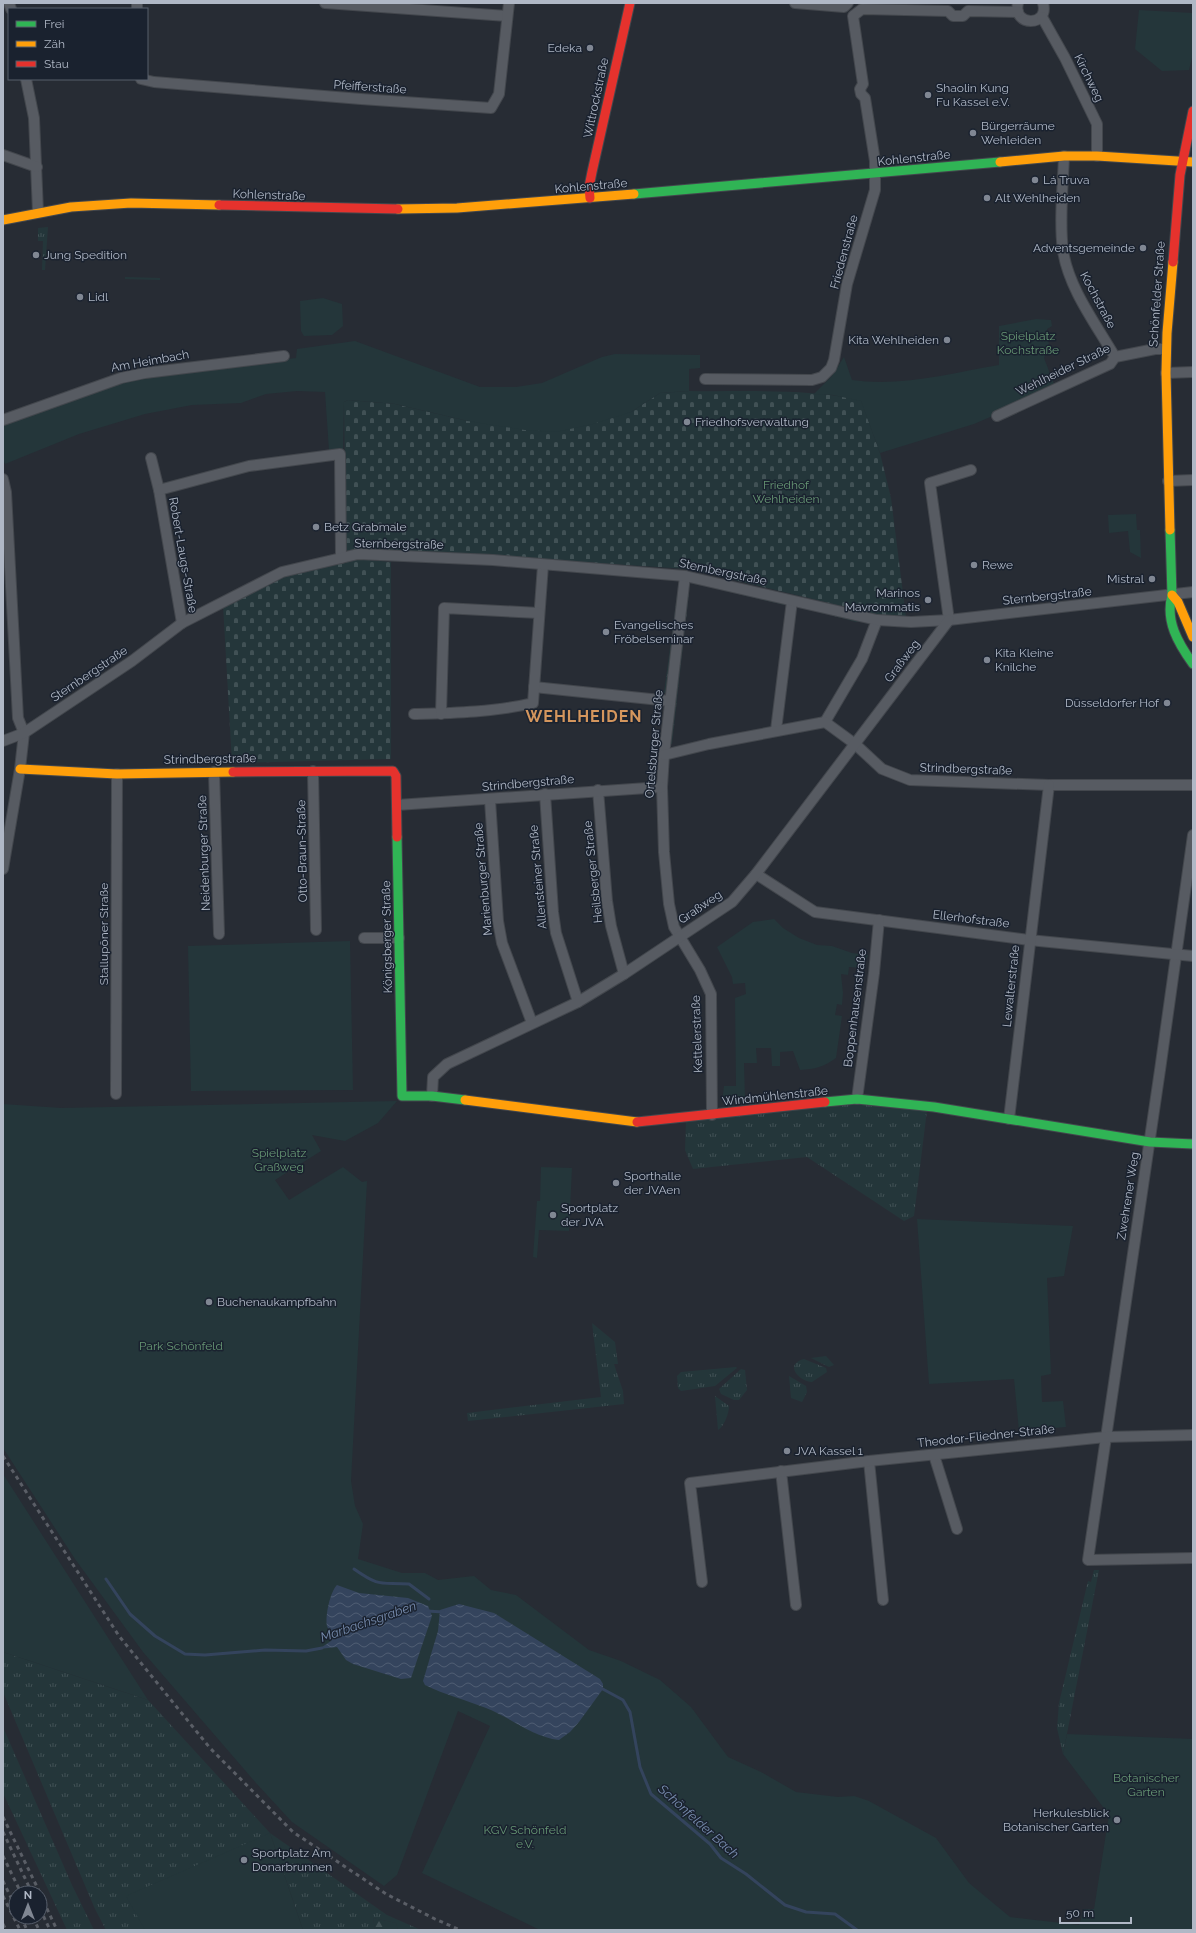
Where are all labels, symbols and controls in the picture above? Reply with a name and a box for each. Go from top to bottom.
legend [8,8,148,80]
text: Frei [44,17,64,31]
text: Zäh [44,37,65,51]
place label: Edeka [547,41,582,55]
marker: Edeka [585,43,595,53]
street label: Kirchweg [1071,52,1107,104]
text: Stau [44,57,69,71]
street label: Wittrockstraße [581,57,611,139]
street label: Pfeifferstraße [333,77,407,97]
place label: Shaolin Kung Fu Kassel e.V. [936,81,1010,109]
marker: Shaolin Kung Fu Kassel e.V. [923,90,933,100]
place label: Bürgerräume Wehleiden [981,119,1055,147]
marker: Bürgerräume Wehleiden [968,128,978,138]
street label: Kohlenstraße [877,147,951,169]
place label: Lá Truva [1043,173,1090,187]
marker: Lá Truva [1030,175,1040,185]
street label: Kohlenstraße [554,176,628,196]
street label: Kohlenstraße [232,187,306,203]
place label: Alt Wehlheiden [995,191,1080,205]
marker: Alt Wehlheiden [982,193,992,203]
street label: Friedenstraße [827,213,861,291]
place label: Adventsgemeinde [1033,241,1135,255]
street label: Schönfelder Straße [1146,241,1168,347]
marker: Adventsgemeinde [1138,243,1148,253]
place label: Jung Spedition [44,248,127,262]
marker: Jung Spedition [31,250,41,260]
street label: Kochstraße [1077,269,1119,331]
place label: Lidl [88,290,109,304]
marker: Lidl [75,292,85,302]
park label: Spielplatz Kochstraße [997,329,1059,357]
place label: Kita Wehlheiden [848,333,939,347]
marker: Kita Wehlheiden [942,335,952,345]
street label: Wehlheider Straße [1014,341,1112,399]
street label: Am Heimbach [110,347,190,375]
place label: Friedhofsverwaltung [695,415,809,429]
marker: Friedhofsverwaltung [682,417,692,427]
park label: Friedhof Wehlheiden [752,478,820,506]
street label: Robert-Laugs-Straße [166,496,200,614]
place label: Betz Grabmale [324,520,407,534]
marker: Betz Grabmale [311,522,321,532]
street label: Sternbergstraße [354,536,444,552]
street label: Sternbergstraße [678,556,768,588]
place label: Rewe [982,558,1013,572]
marker: Rewe [969,560,979,570]
place label: Mistral [1107,572,1145,586]
marker: Mistral [1147,574,1157,584]
street label: Sternbergstraße [1002,584,1092,608]
place label: Marinos Mavrommatis [845,586,920,614]
marker: Marinos Mavrommatis [923,595,933,605]
place label: Evangelisches Fröbelseminar [614,618,694,646]
marker: Evangelisches Fröbelseminar [601,627,611,637]
street label: Graßweg [881,637,923,685]
street label: Sternbergstraße [48,643,130,705]
place label: Kita Kleine Knilche [995,646,1054,674]
marker: Kita Kleine Knilche [982,655,992,665]
street label: Ortelsburger Straße [642,689,666,799]
place label: Düsseldorfer Hof [1065,696,1160,710]
marker: Düsseldorfer Hof [1162,698,1172,708]
district label: WEHLHEIDEN [525,707,643,726]
street label: Strindbergstraße [164,751,256,767]
street label: Strindbergstraße [919,760,1013,778]
street label: Strindbergstraße [481,772,575,794]
street label: Neidenburger Straße [195,795,213,911]
street label: Otto-Braun-Straße [294,800,310,902]
street label: Heilsberger Straße [581,820,605,924]
street label: Marienburger Straße [471,822,495,936]
street label: Allensteiner Straße [526,824,550,930]
street label: Königsberger Straße [379,880,395,994]
street label: Stallupöner Straße [97,883,111,985]
street label: Graßweg [675,887,725,927]
street label: Ellerhofstraße [932,907,1010,931]
street label: Lewalterstraße [1000,944,1022,1028]
street label: Boppenhausenstraße [841,948,869,1068]
street label: Kettelerstraße [689,995,705,1073]
street label: Windmühlenstraße [721,1083,829,1109]
park label: Spielplatz Graßweg [252,1146,306,1174]
street label: Zwehrener Weg [1114,1151,1142,1241]
place label: Sporthalle der JVAen [624,1169,681,1197]
marker: Sporthalle der JVAen [611,1178,621,1188]
place label: Sportplatz der JVA [561,1201,618,1229]
marker: Sportplatz der JVA [548,1210,558,1220]
place label: Buchenaukampfbahn [217,1295,337,1309]
marker: Buchenaukampfbahn [204,1297,214,1307]
park label: Park Schönfeld [139,1339,223,1353]
street label: Theodor-Fliedner-Straße [917,1422,1055,1450]
place label: JVA Kassel 1 [795,1444,863,1458]
marker: JVA Kassel 1 [782,1446,792,1456]
water label: Marbachsgraben [318,1598,418,1645]
park label: Botanischer Garten [1113,1771,1180,1799]
water label: Schönfelder Bach [655,1781,742,1861]
place label: Herkulesblick Botanischer Garten [1003,1806,1110,1834]
marker: Herkulesblick Botanischer Garten [1112,1815,1122,1825]
park label: KGV Schönfeld e.V. [484,1823,566,1851]
place label: Sportplatz Am Donarbrunnen [252,1846,332,1874]
marker: Sportplatz Am Donarbrunnen [239,1855,249,1865]
north arrow [8,1885,48,1925]
text: N [24,1889,32,1902]
scale bar [1060,1899,1131,1925]
text: 50 m [1066,1906,1094,1920]

